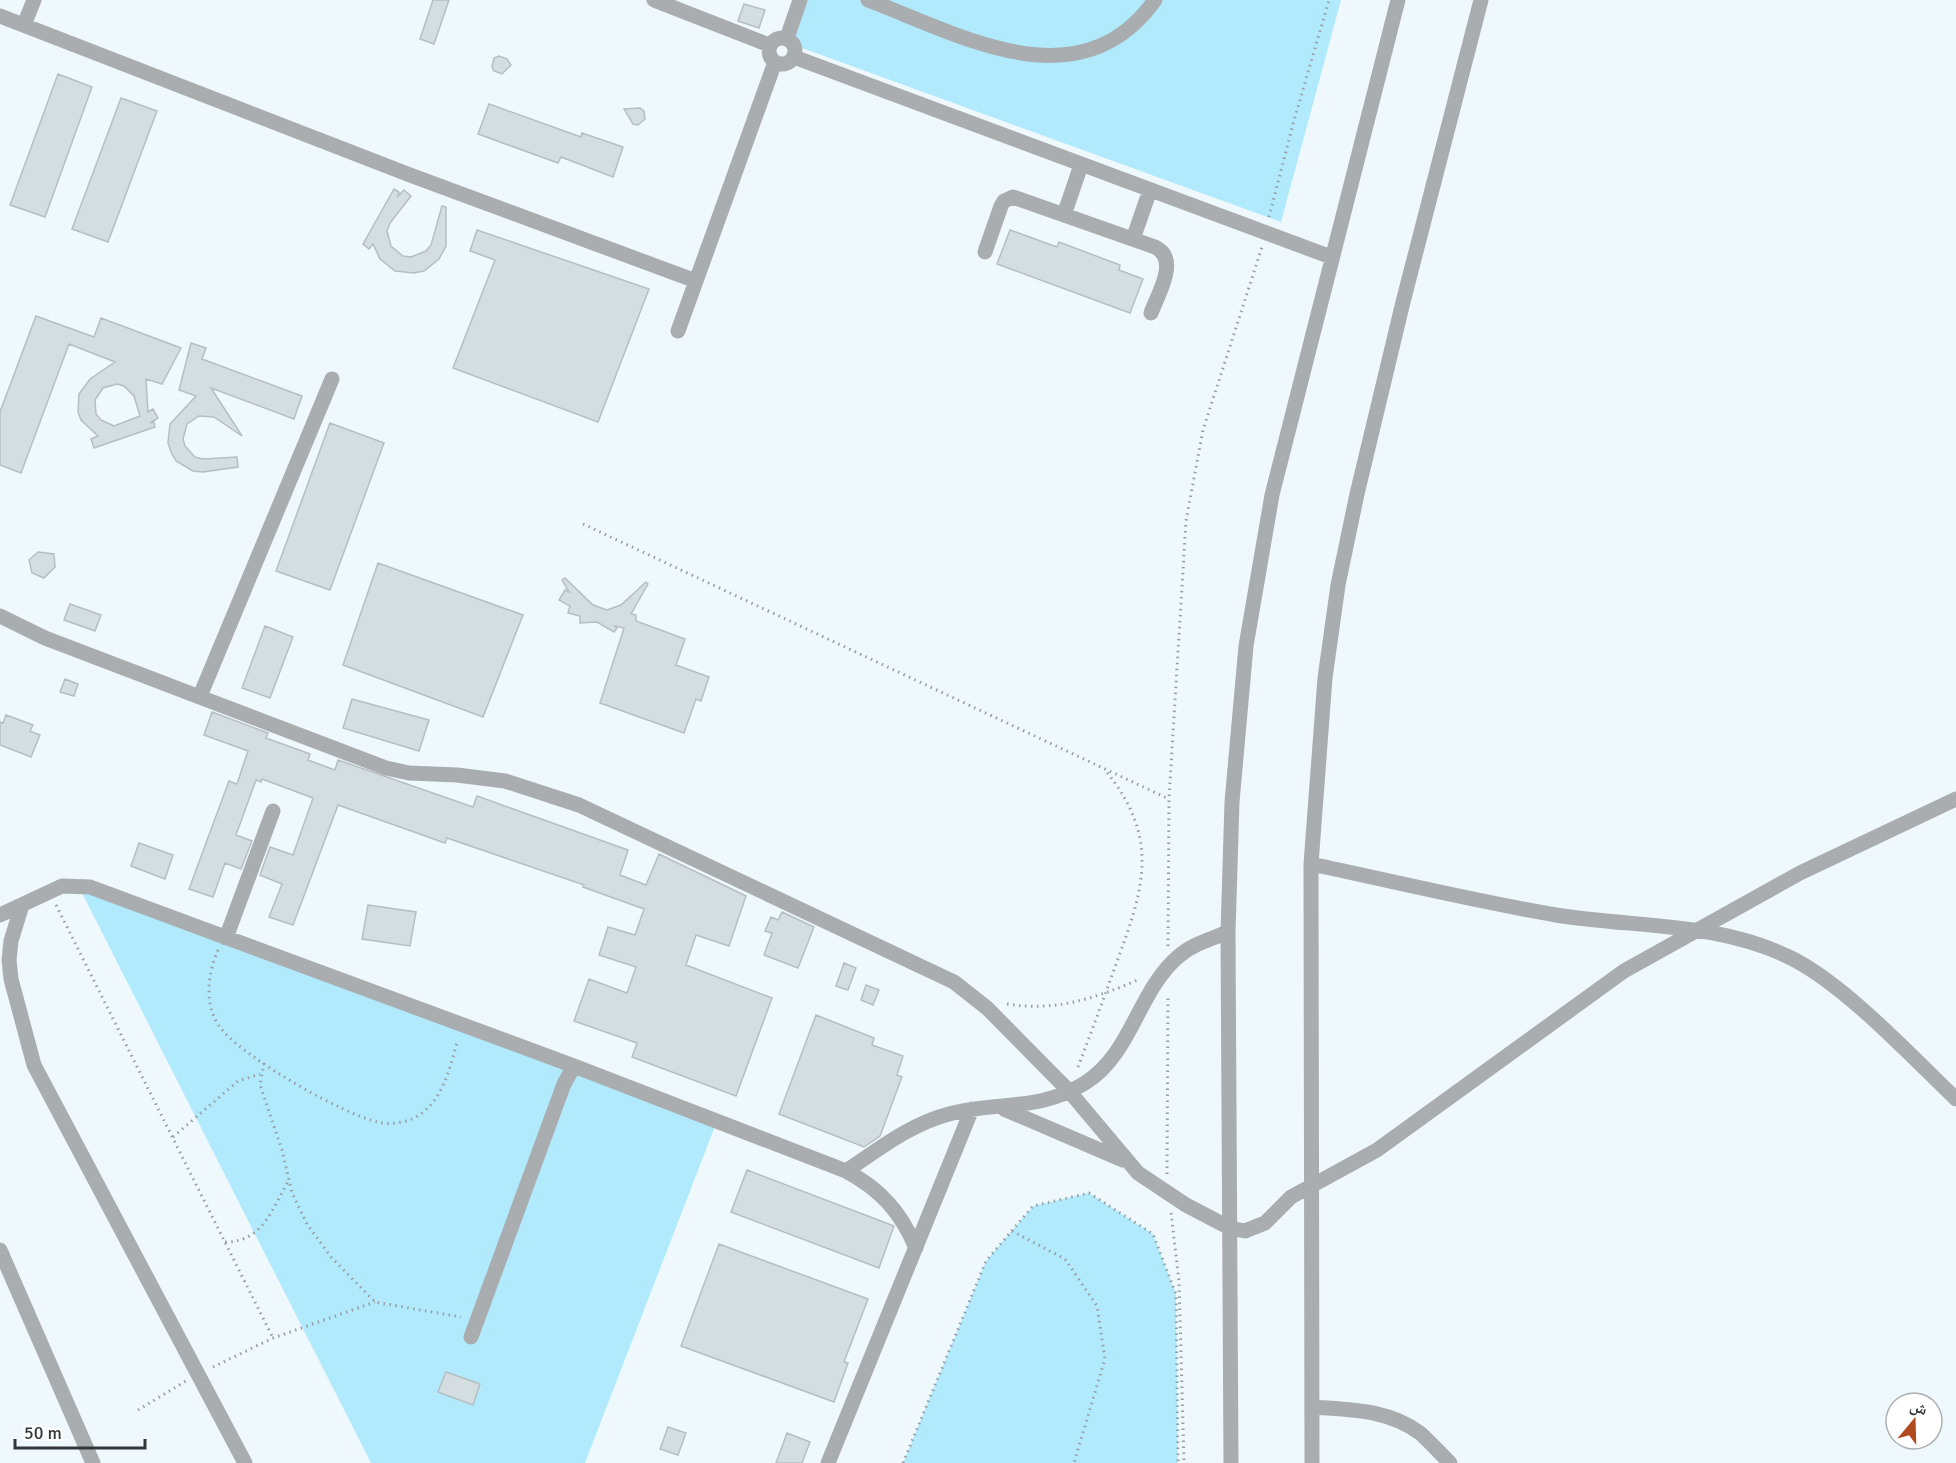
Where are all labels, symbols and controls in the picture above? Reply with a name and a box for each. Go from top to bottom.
north arrow [1884,1391,1944,1451]
text: ش [1907,1396,1930,1420]
scale bar [15,1412,146,1450]
text: 50 m [24,1422,62,1444]

